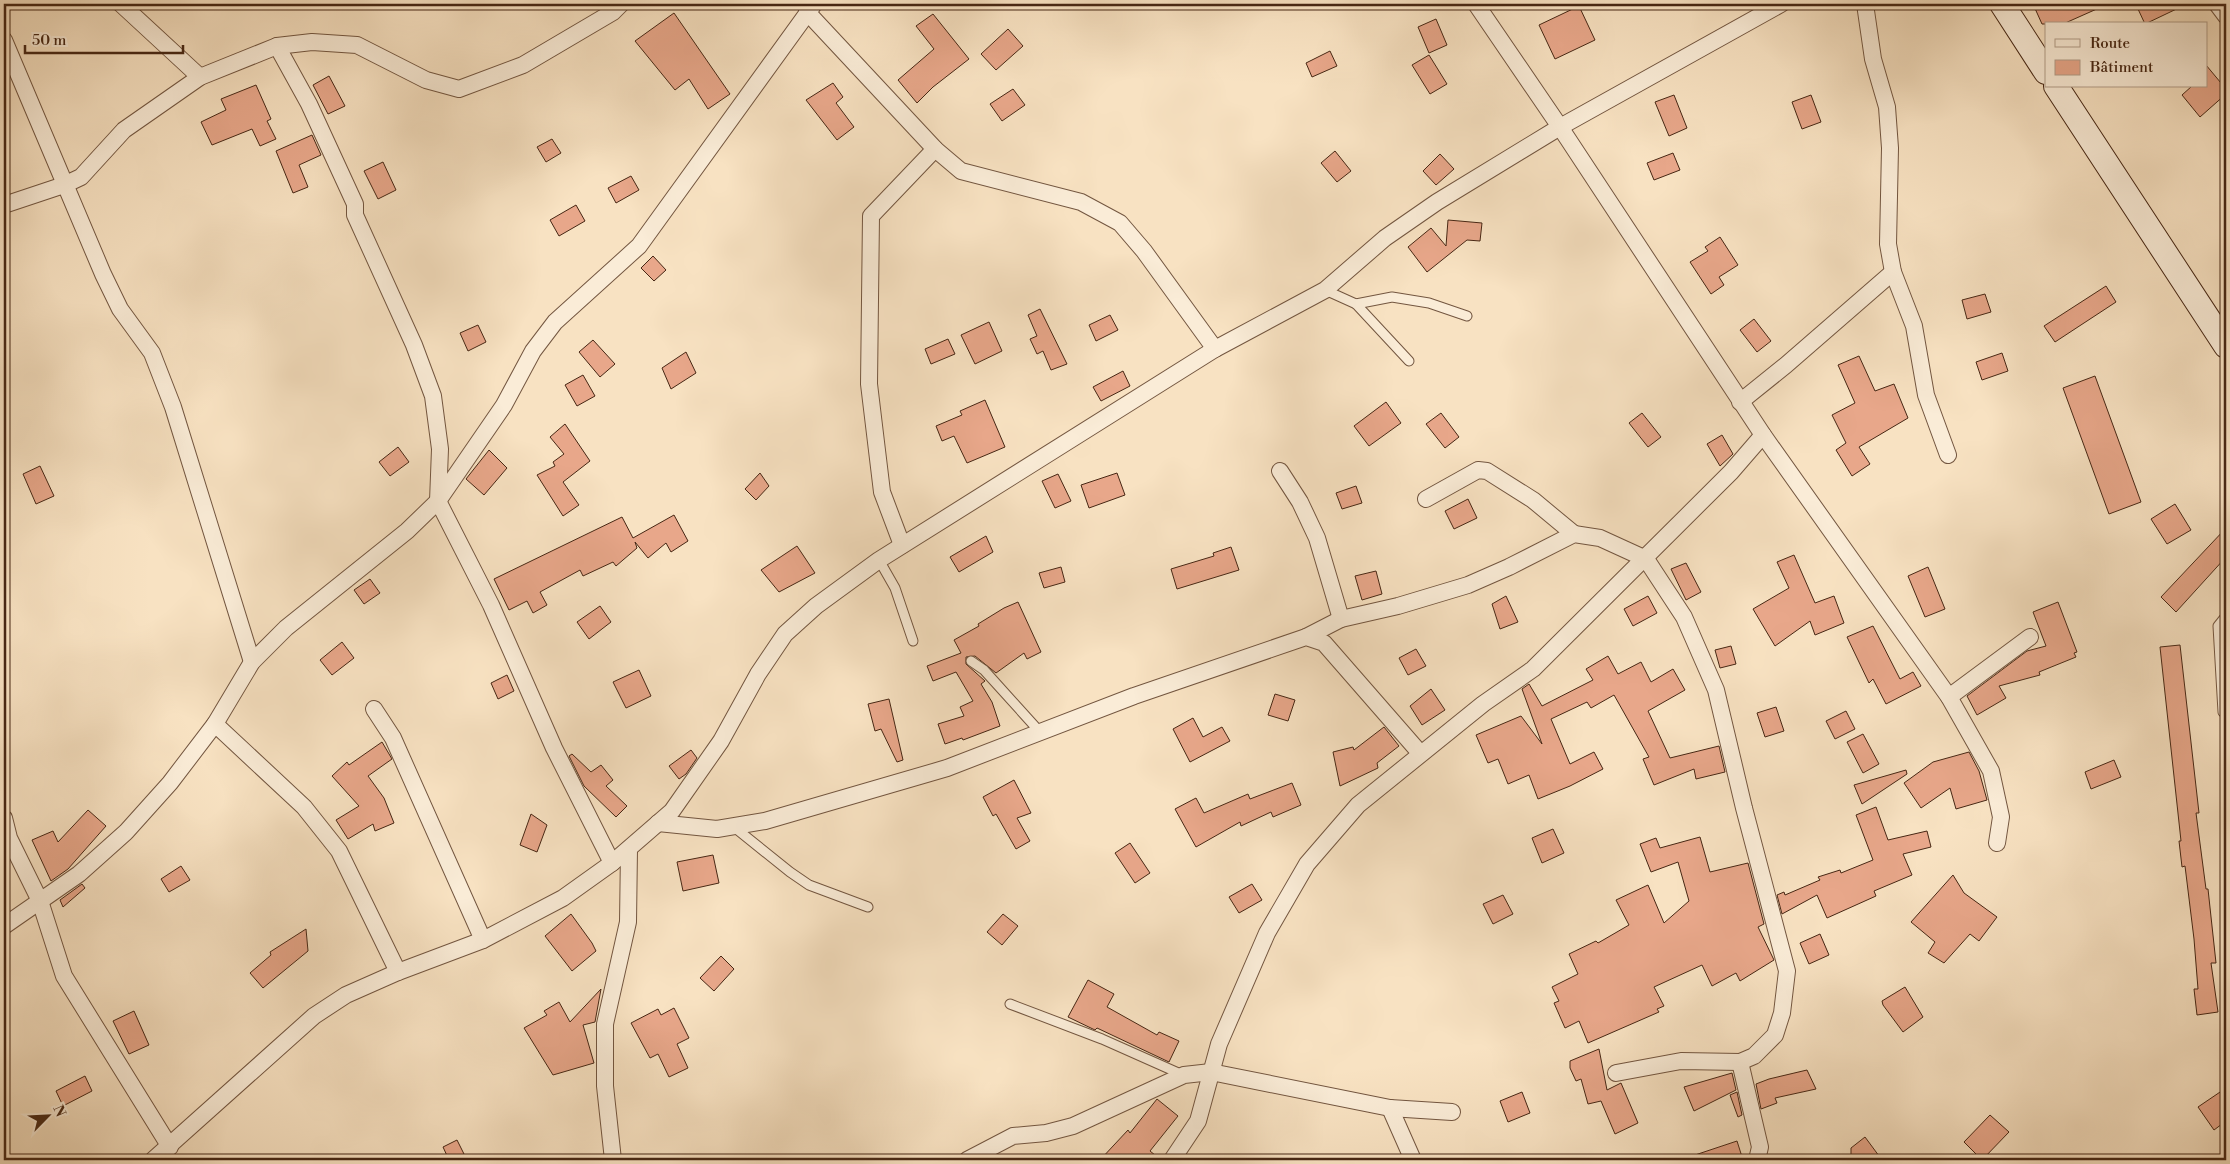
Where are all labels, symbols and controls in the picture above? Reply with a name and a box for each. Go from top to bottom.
scale bar [25,22,182,54]
legend [2045,22,2208,88]
text: 50 m [32,31,66,50]
text: Route [2090,34,2130,53]
text: Bâtiment [2089,58,2154,77]
north arrow [22,1092,72,1142]
text: N [48,1102,69,1120]

